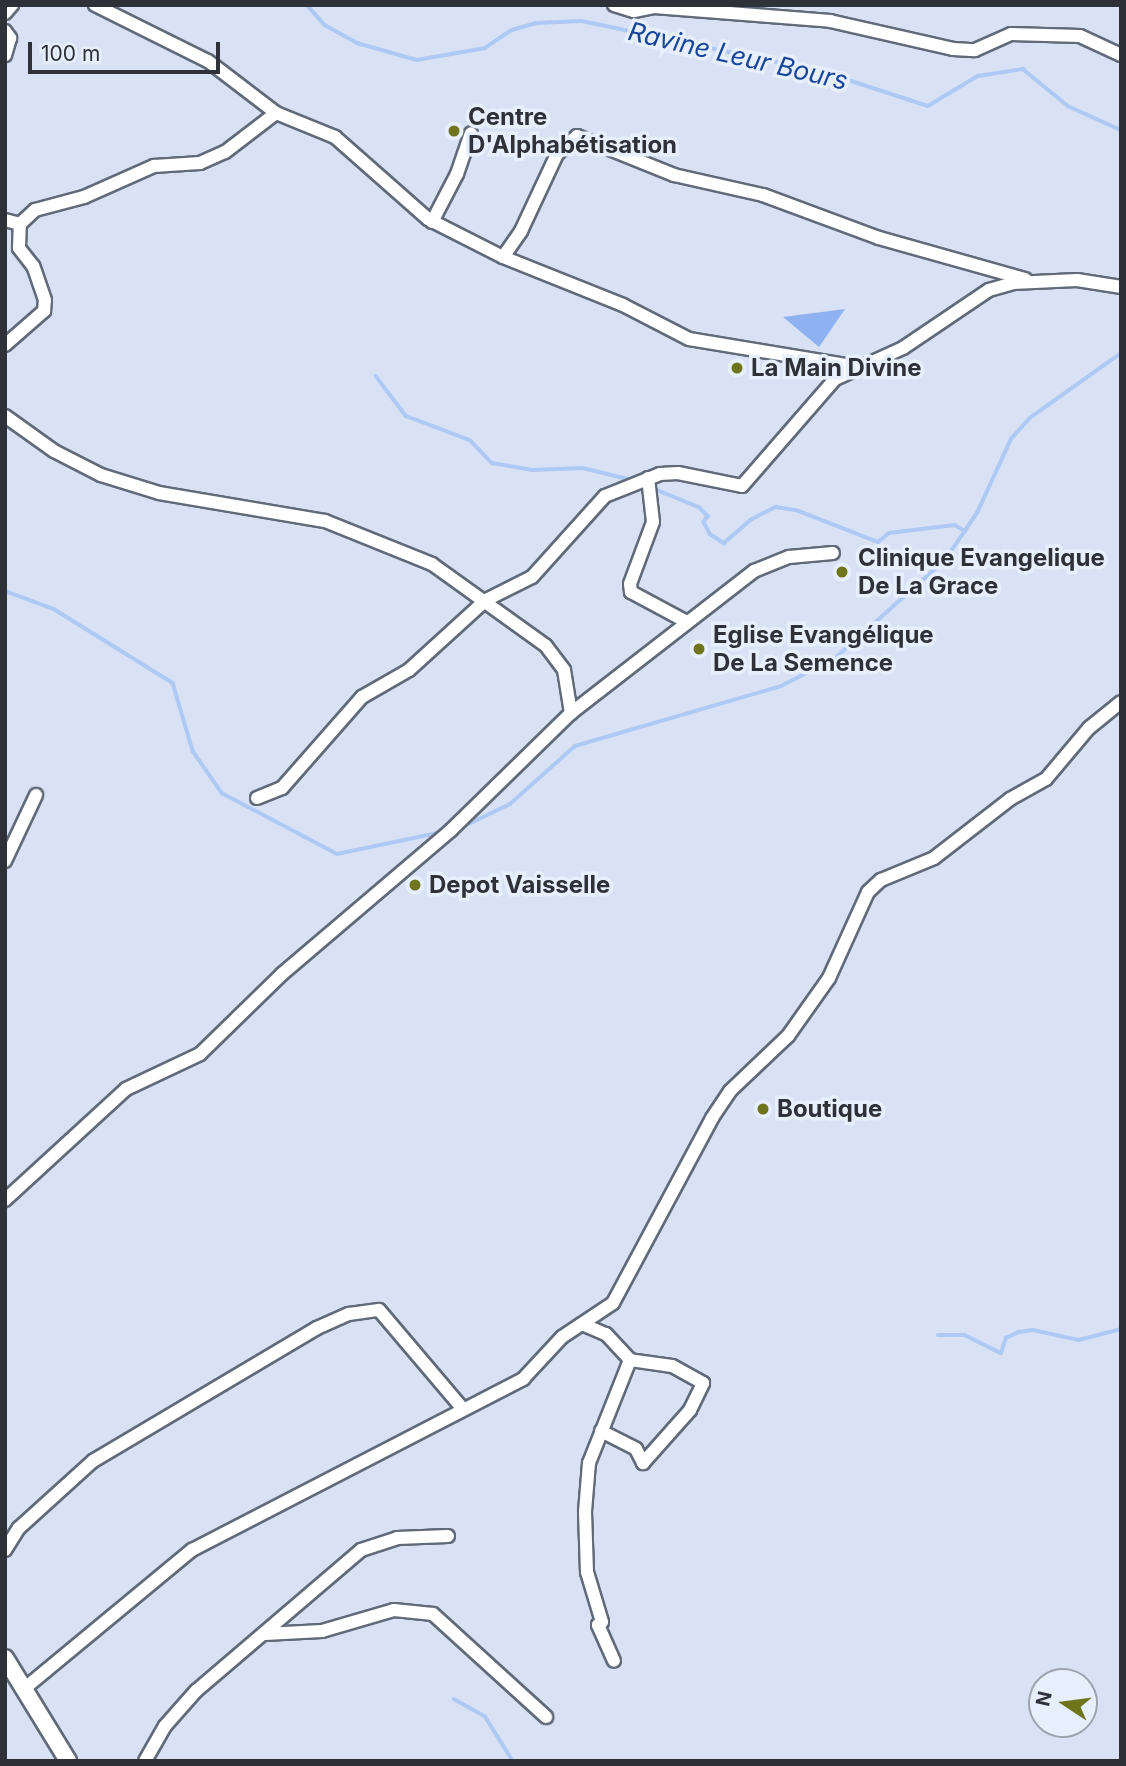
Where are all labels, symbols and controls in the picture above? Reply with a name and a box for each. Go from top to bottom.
water label: Ravine Leur Bours [625,16,851,96]
scale bar [32,28,224,72]
text: 100 m [41,41,100,66]
place label: Centre D'Alphabétisation [468,103,677,159]
marker: Centre D'Alphabétisation [446,123,462,139]
place label: La Main Divine [751,354,922,382]
marker: La Main Divine [729,360,745,376]
place label: Clinique Evangelique De La Grace [858,544,1105,600]
marker: Clinique Evangelique De La Grace [832,562,852,582]
place label: Eglise Evangélique De La Semence [713,621,934,677]
marker: Eglise Evangélique De La Semence [691,641,707,657]
place label: Depot Vaisselle [429,871,610,899]
marker: Depot Vaisselle [407,877,423,893]
place label: Boutique [777,1095,882,1123]
marker: Boutique [755,1101,771,1117]
north arrow [1028,1668,1098,1738]
text: N [1031,1689,1057,1708]

